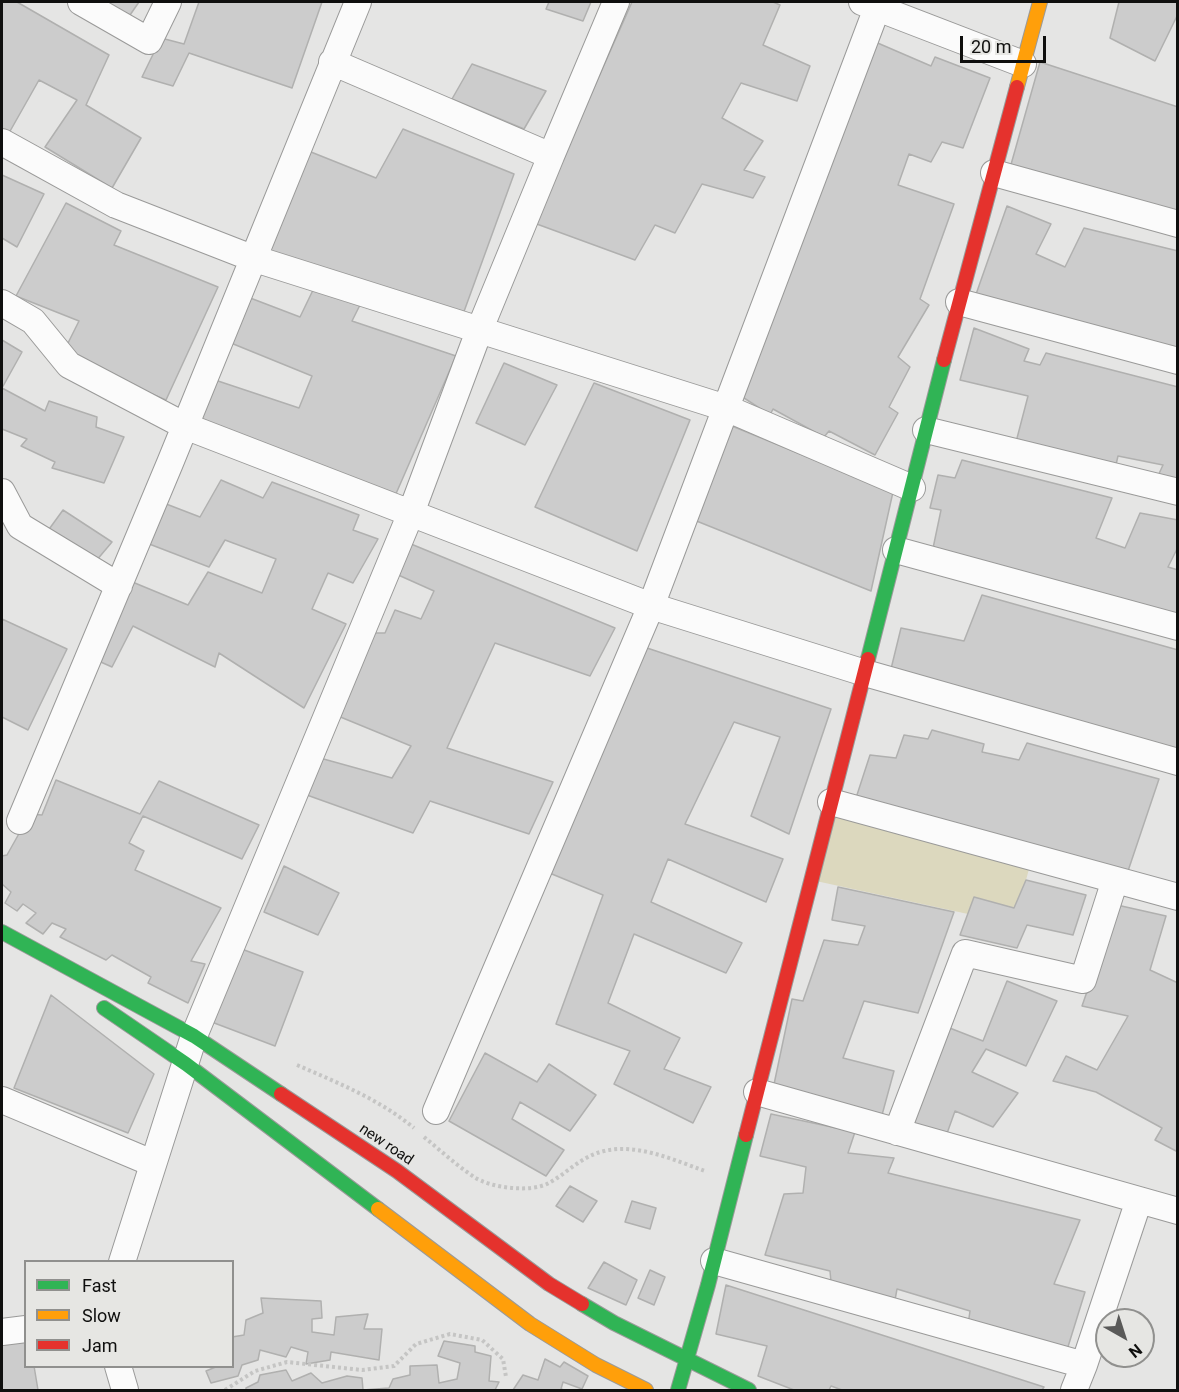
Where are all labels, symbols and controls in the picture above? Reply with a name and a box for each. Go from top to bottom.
scale bar [963,24,1048,62]
text: 20 m [971,36,1011,57]
street label: new road [356,1120,416,1170]
legend [24,1260,234,1368]
text: Fast [82,1275,117,1296]
text: Slow [82,1305,121,1326]
north arrow [1095,1308,1155,1368]
text: Jam [82,1335,118,1356]
text: N [1125,1340,1146,1362]

